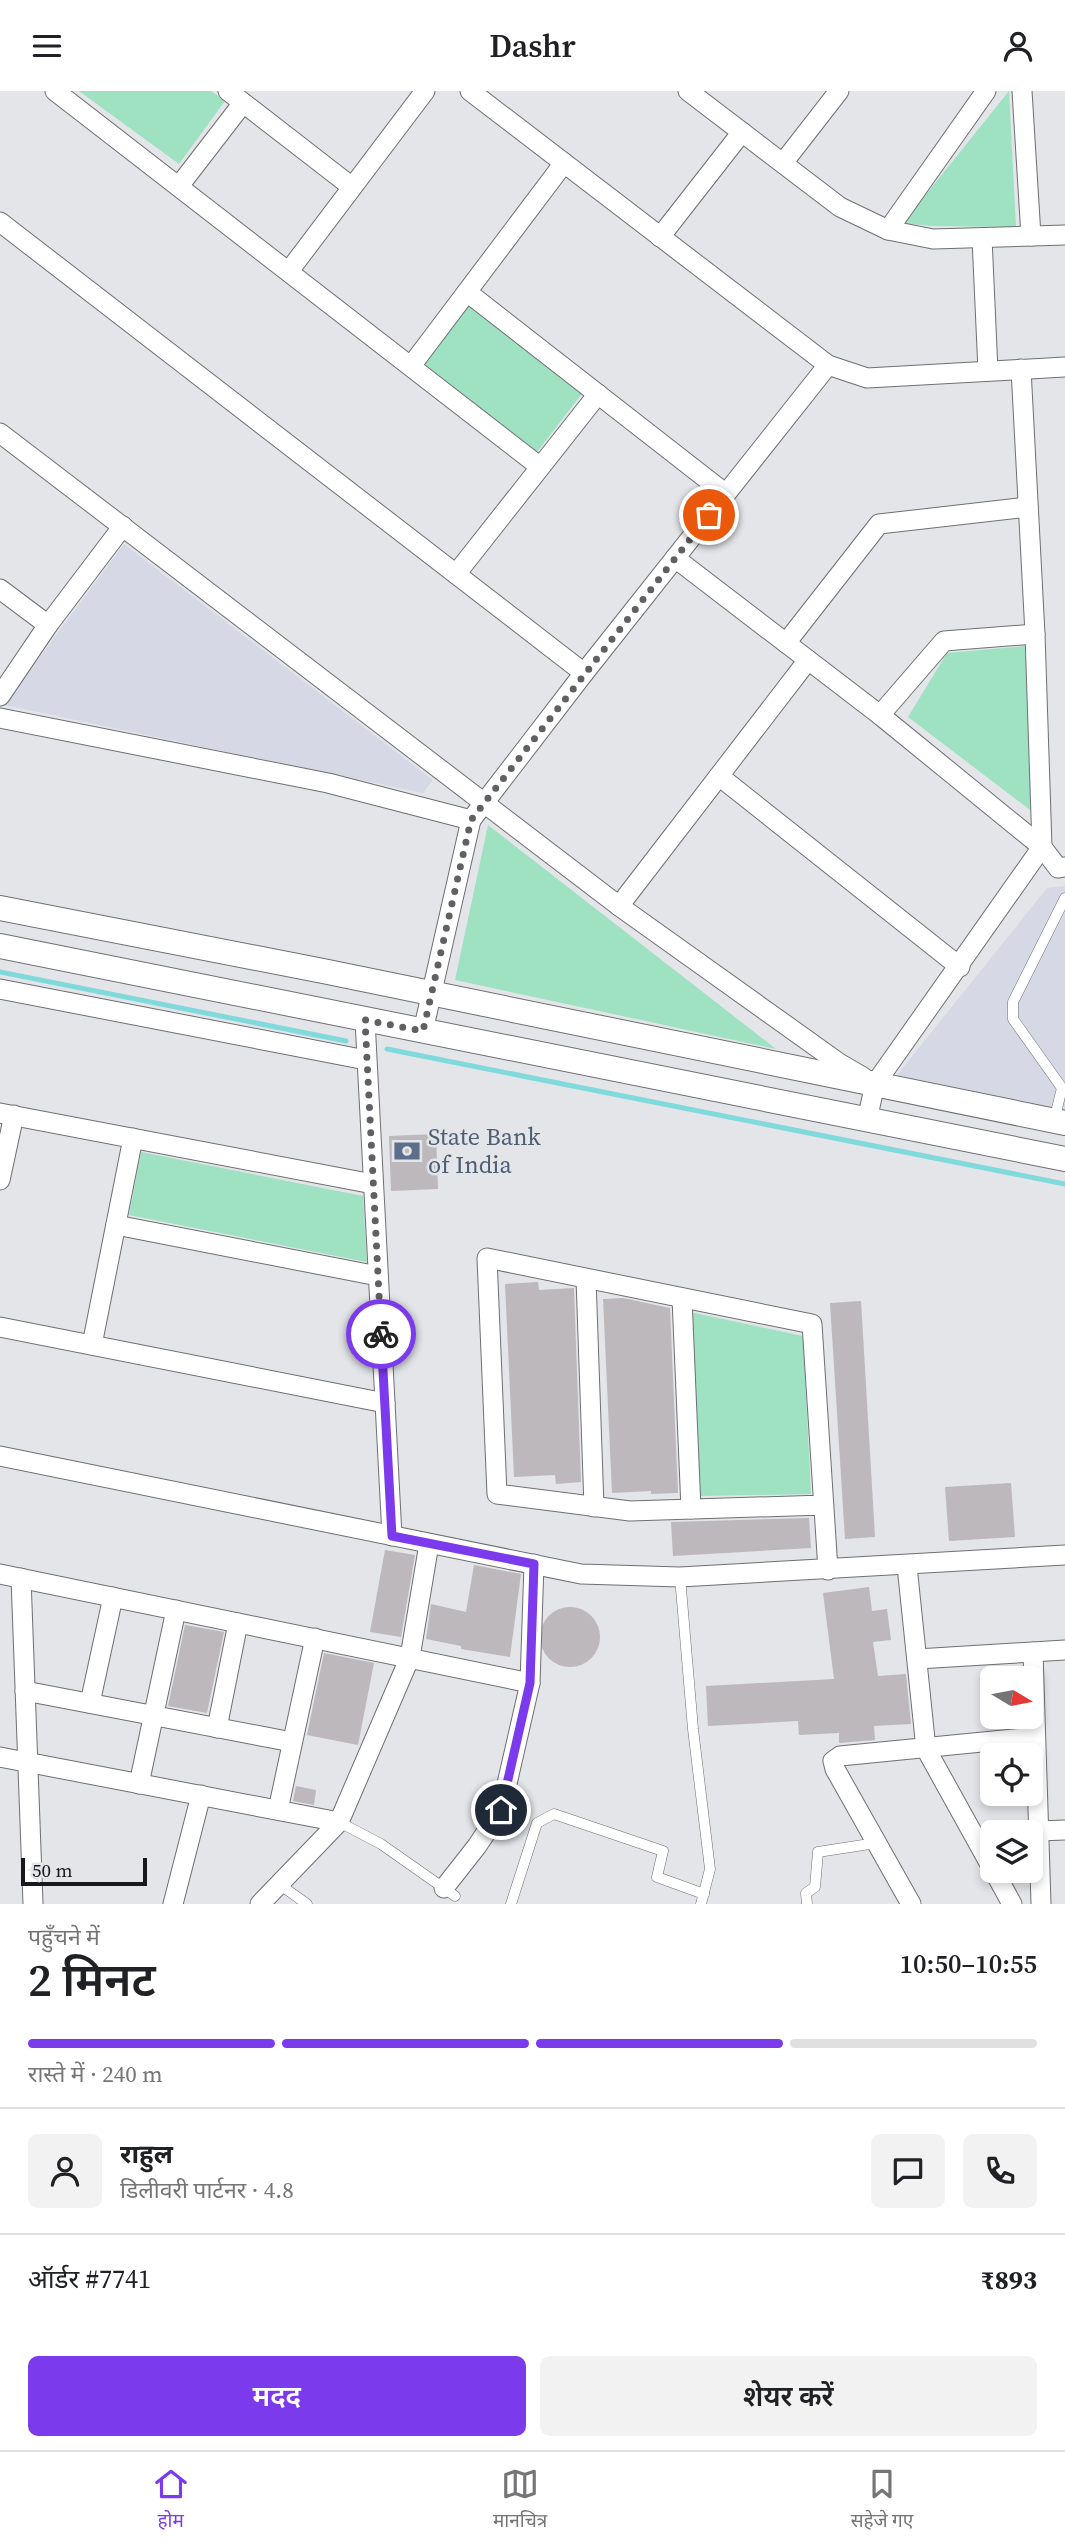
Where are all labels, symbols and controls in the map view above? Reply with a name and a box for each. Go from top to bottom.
text: Dashr [489,24,576,68]
icon: menu [28,27,66,65]
icon: person [999,27,1037,65]
pin [679,485,739,545]
icon: bag [690,496,728,534]
place label: State Bank of India [428,1120,541,1181]
bank icon: State Bank of India [392,1136,422,1166]
courier [346,1299,416,1369]
icon: bike [362,1315,400,1353]
north arrow [980,1666,1043,1729]
map controls [980,1666,1043,1883]
button: locate [980,1743,1043,1806]
pin [471,1780,531,1840]
icon: home [482,1791,520,1829]
button: layers [980,1820,1043,1883]
scale bar [21,1855,147,1887]
text: 50 m [32,1857,73,1883]
text: पहुँचने में [28,1921,100,1953]
text: 10:50–10:55 [900,1946,1037,1982]
text: 2 मिनट [28,1948,156,2011]
text: रास्ते में · 240 m [28,2058,163,2090]
button: person [28,2134,102,2208]
button: chat [871,2134,945,2208]
button: phone [963,2134,1037,2208]
text: राहुल [120,2136,173,2172]
text: डिलीवरी पार्टनर · 4.8 [120,2174,294,2206]
text: ऑर्डर #7741 [28,2261,151,2297]
text: ₹893 [981,2262,1037,2298]
button: मदद [28,2356,526,2436]
button: शेयर करें [540,2356,1037,2436]
tab: होम [152,2465,190,2535]
tab: मानचित्र [493,2465,547,2535]
tab: सहेजे गए [851,2465,913,2535]

